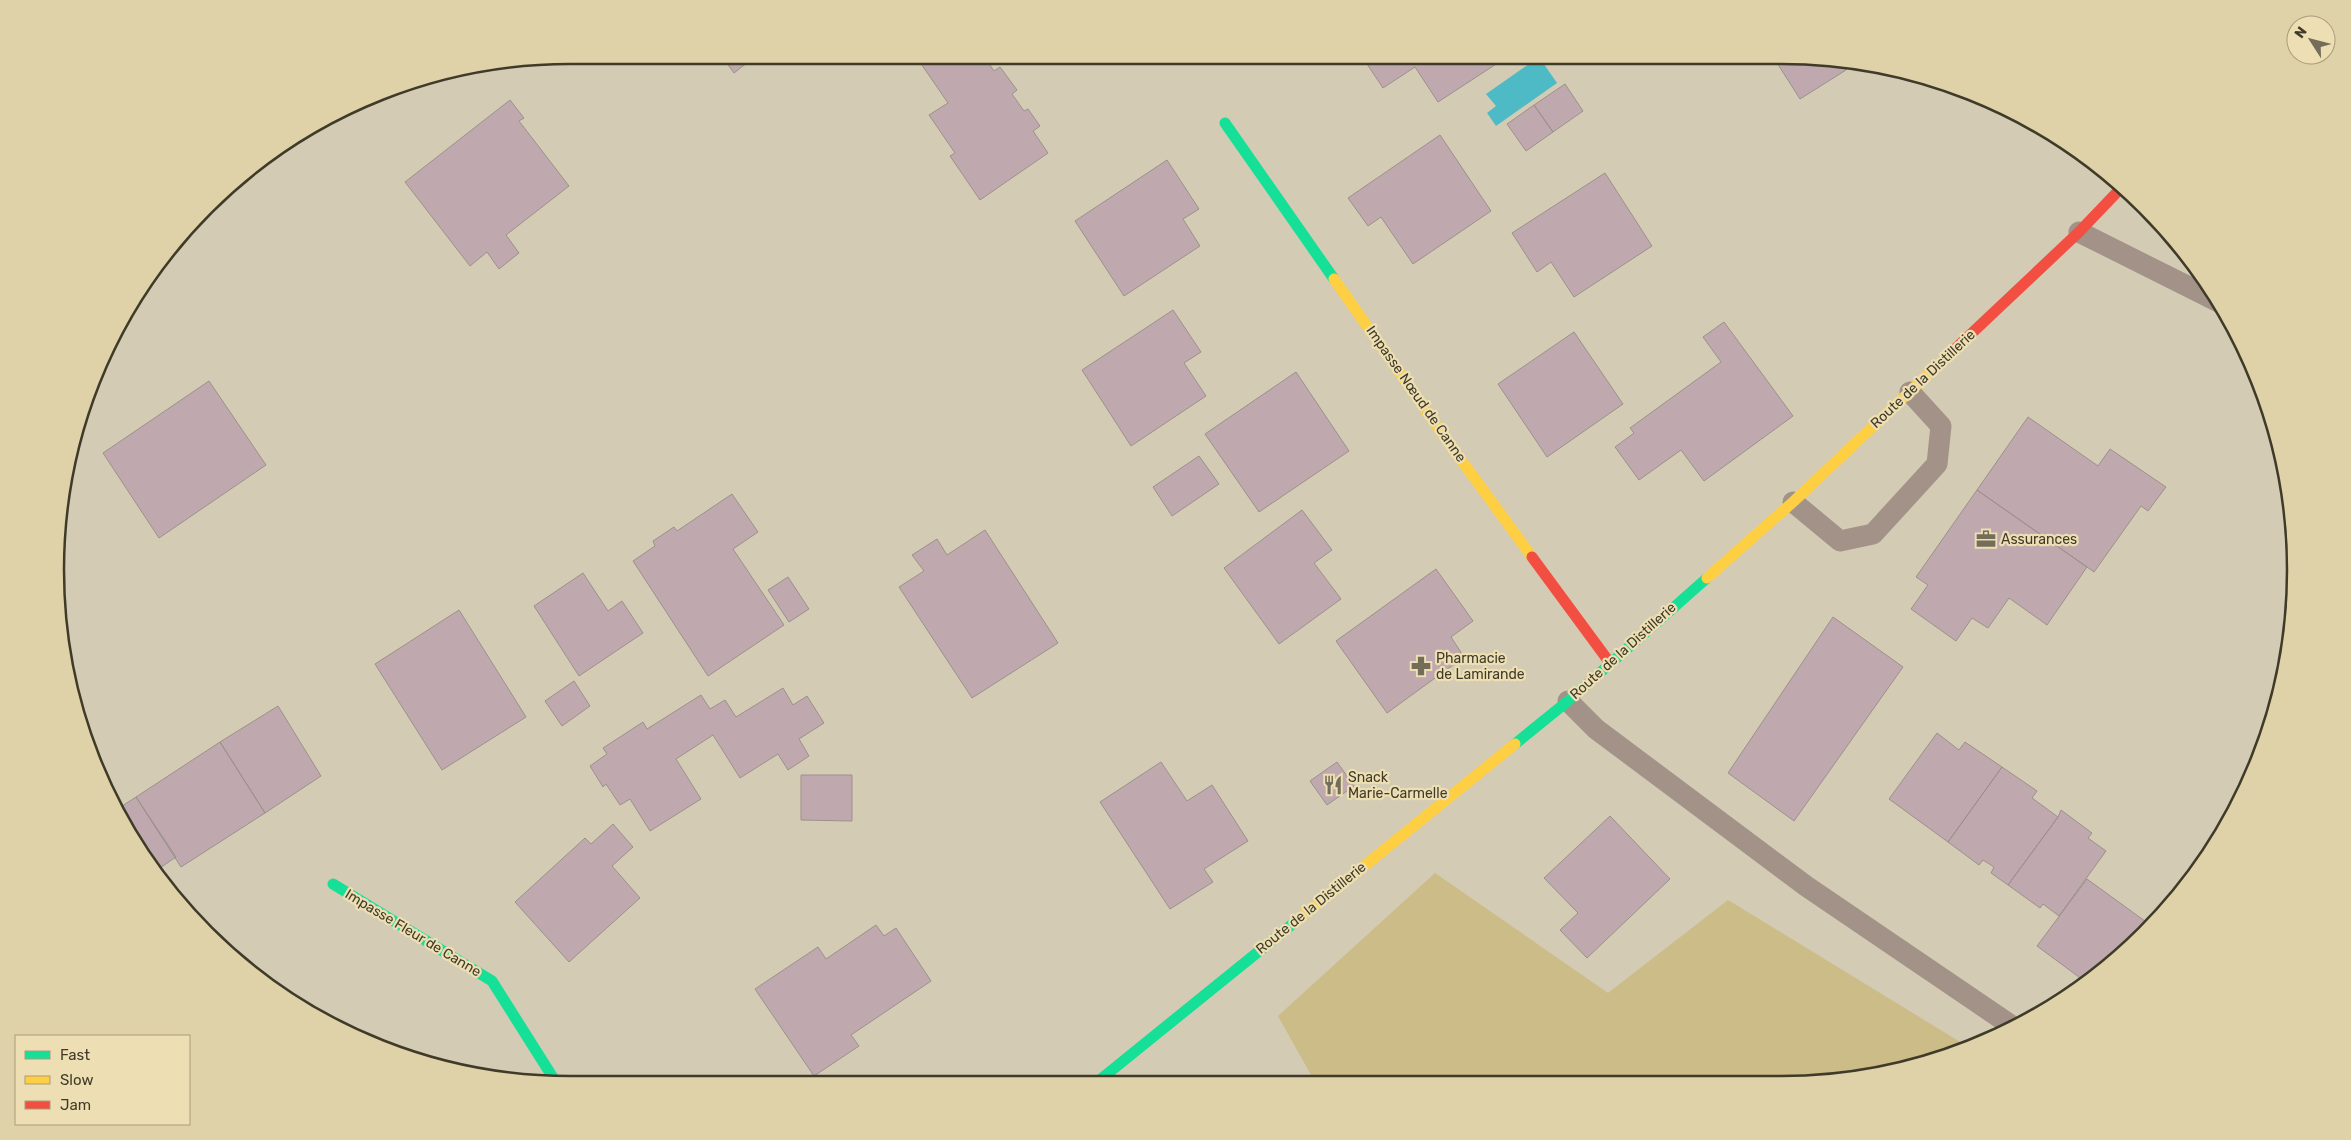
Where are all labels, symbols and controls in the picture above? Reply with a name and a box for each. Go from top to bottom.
north arrow [2286,15,2336,65]
text: N [2291,24,2311,42]
street label: Impasse Nœud de Canne [1362,323,1470,466]
street label: Route de la Distillerie [1867,326,1979,432]
office icon: Assurances [1975,528,1997,550]
place label: Assurances [2001,531,2077,548]
street label: Route de la Distillerie [1567,599,1680,703]
place label: Pharmacie de Lamirande [1436,650,1525,683]
pharmacy icon: Pharmacie de Lamirande [1410,655,1432,677]
place label: Snack Marie-Carmelle [1348,769,1448,802]
restaurant icon: Snack Marie-Carmelle [1322,774,1344,796]
street label: Route de la Distillerie [1253,858,1370,958]
street label: Impasse Fleur de Canne [342,886,484,980]
legend [15,1035,190,1125]
text: Fast [60,1046,90,1064]
text: Slow [60,1071,93,1089]
text: Jam [60,1096,91,1114]

